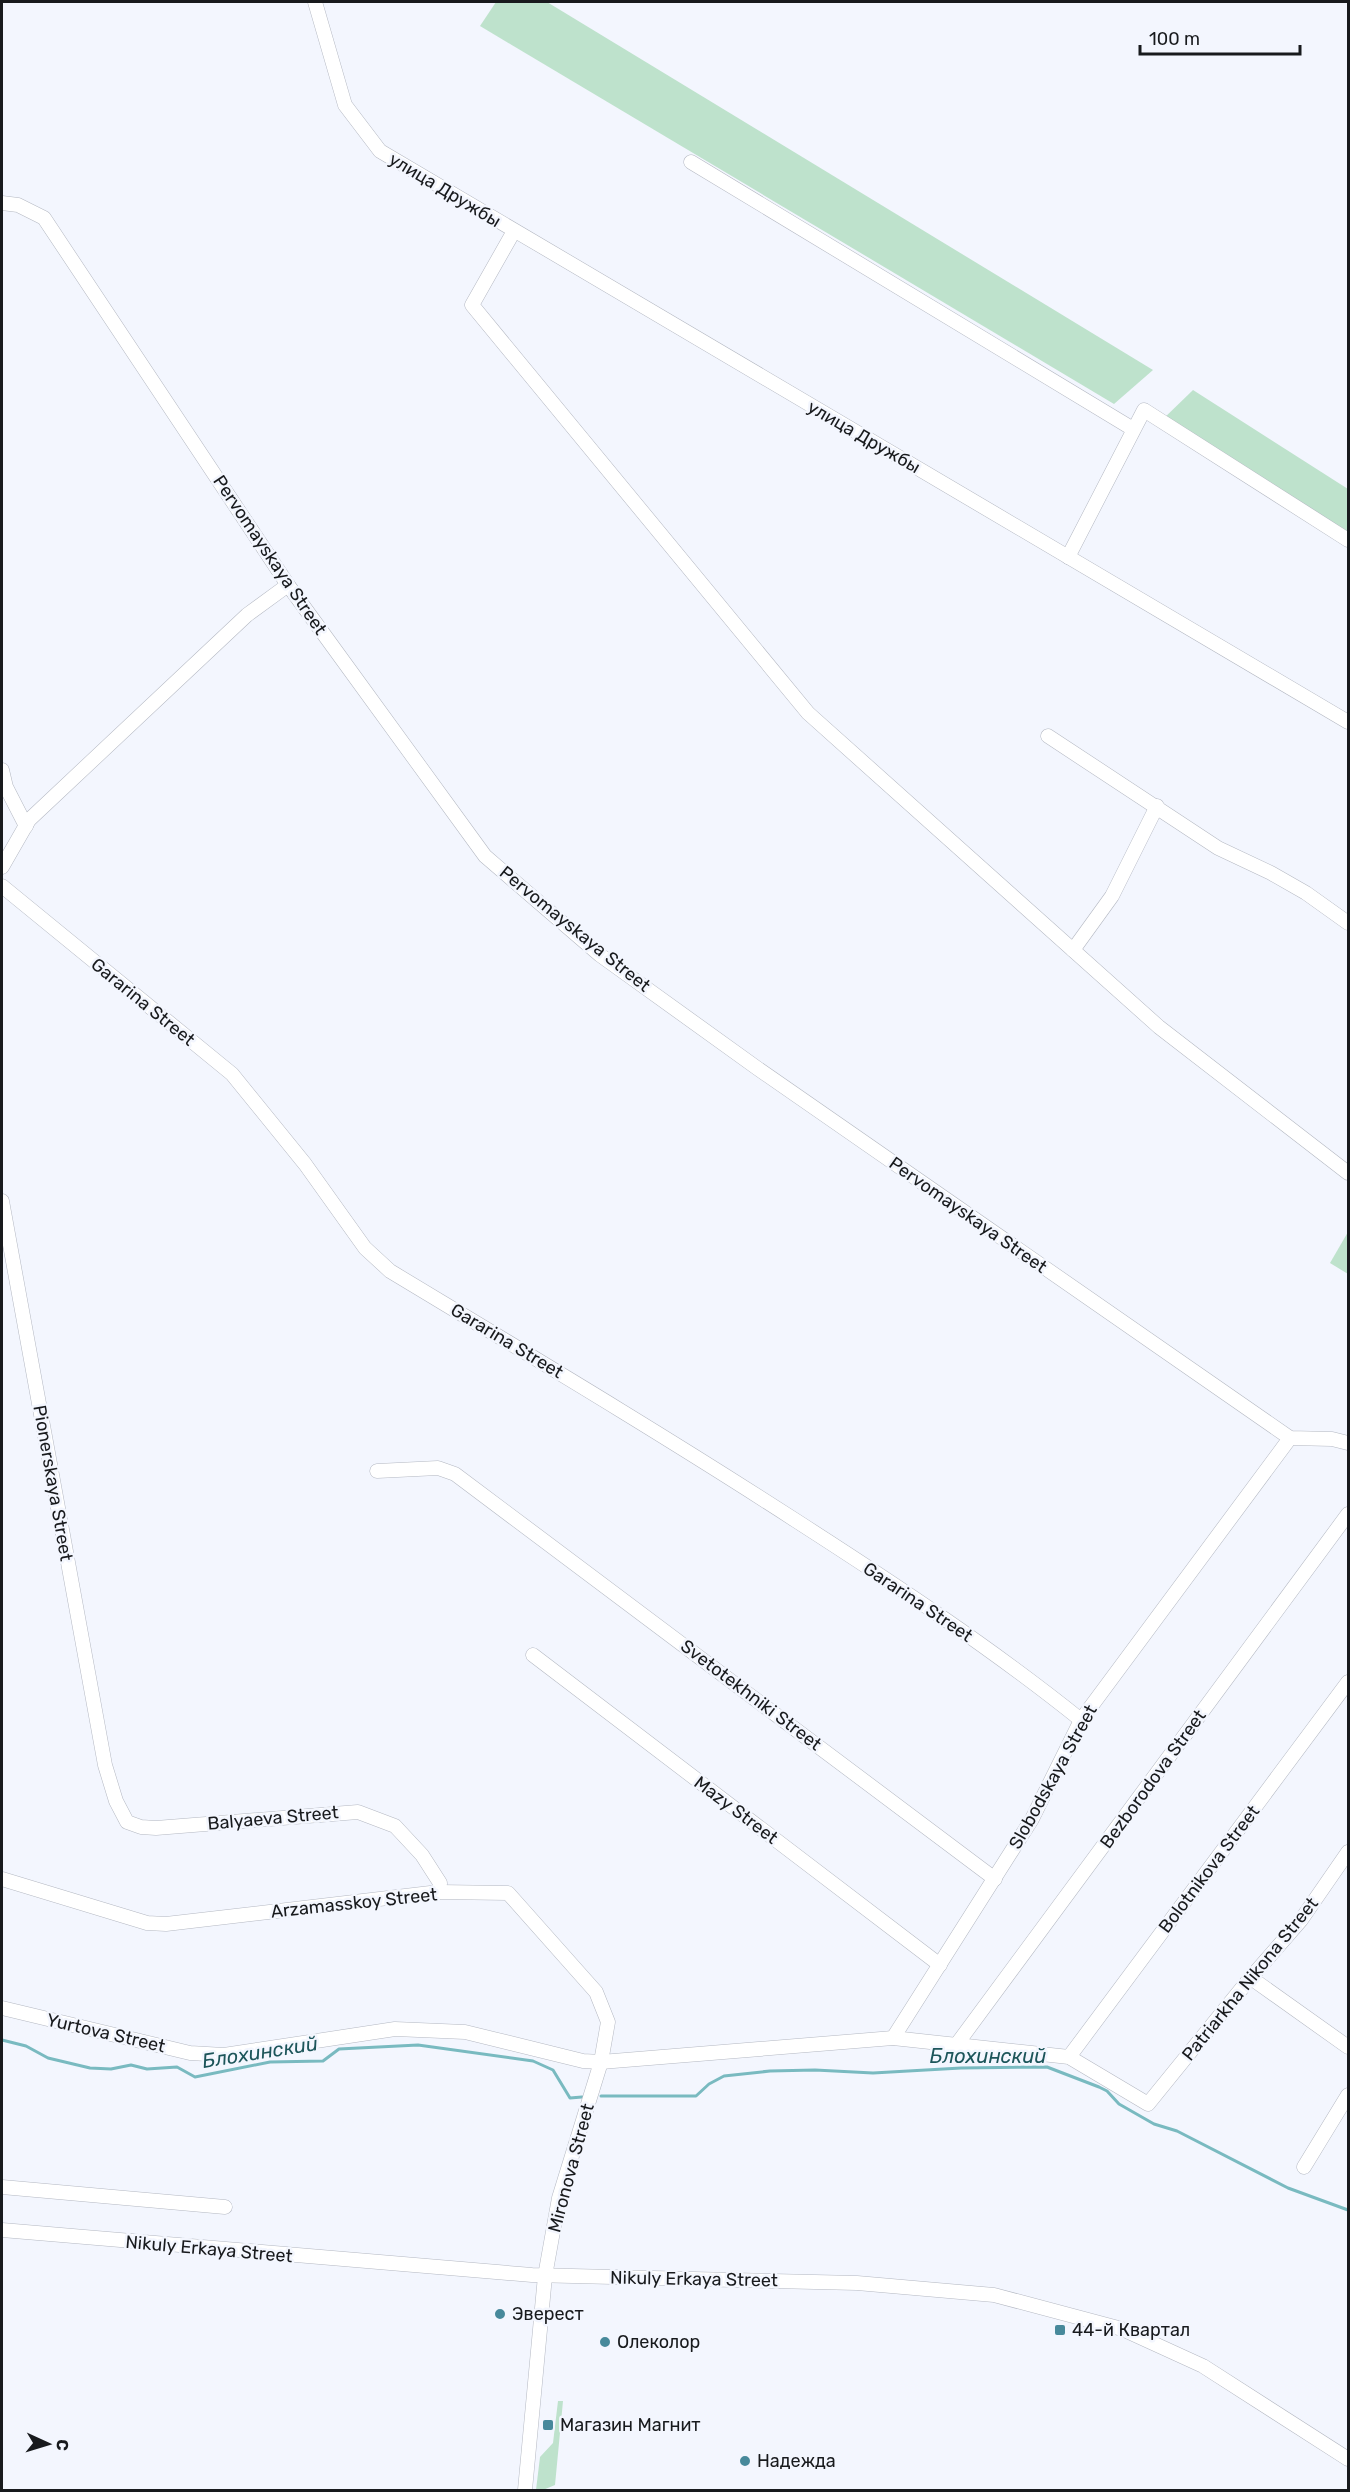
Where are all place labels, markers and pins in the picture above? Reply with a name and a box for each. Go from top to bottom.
place label: Эверест [512,2303,584,2325]
marker: Эверест [493,2307,507,2321]
place label: 44-й Квартал [1072,2319,1190,2341]
marker: 44-й Квартал [1053,2323,1067,2337]
place label: Олеколор [617,2331,700,2353]
marker: Олеколор [598,2335,612,2349]
place label: Магазин Магнит [560,2414,701,2436]
marker: Магазин Магнит [541,2418,555,2432]
place label: Надежда [757,2450,836,2472]
marker: Надежда [738,2454,752,2468]

